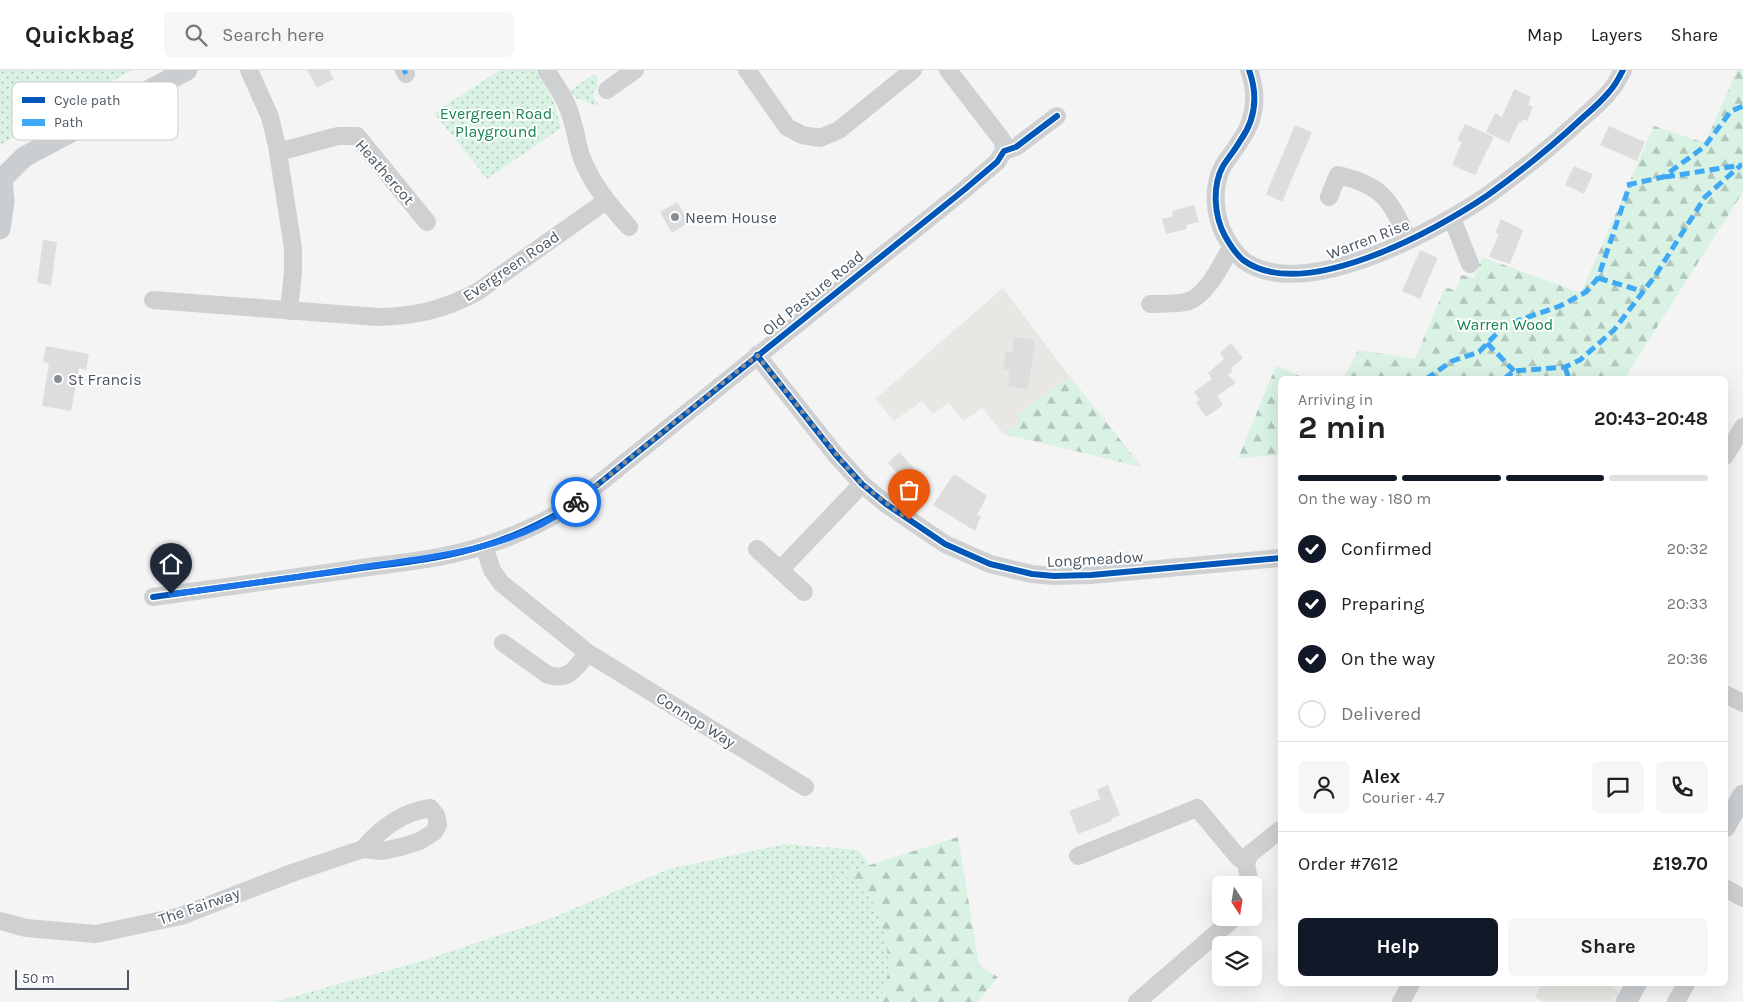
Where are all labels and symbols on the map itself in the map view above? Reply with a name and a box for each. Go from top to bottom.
legend [12,82,178,140]
text: Cycle path [54,92,120,109]
park label: Evergreen Road Playground [440,104,552,141]
text: Path [54,114,83,131]
street label: Heathercot [351,135,419,209]
place label: Neem House [685,208,777,227]
marker: Neem House [669,211,681,223]
street label: Warren Rise [1324,215,1412,263]
street label: Evergreen Road [459,227,563,305]
street label: Old Pasture Road [759,246,867,340]
park label: Warren Wood [1457,315,1553,334]
place label: St Francis [68,370,142,389]
marker: St Francis [52,373,64,385]
pin [888,469,930,520]
courier [551,477,601,527]
pin [150,543,192,594]
street label: Longmeadow [1046,547,1144,571]
street label: Connop Way [653,688,740,752]
north arrow [1212,876,1262,926]
street label: The Fairway [156,883,243,929]
scale bar [15,967,129,990]

